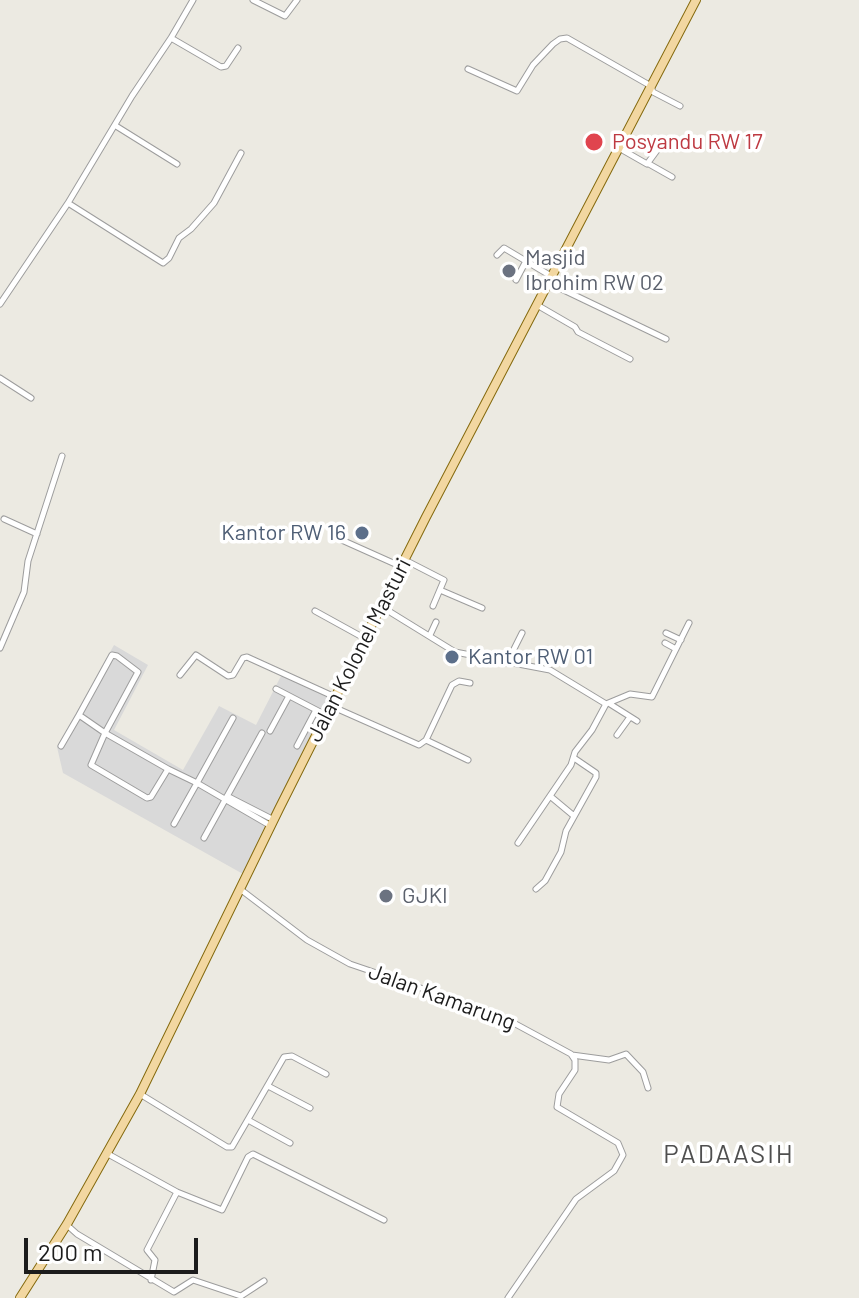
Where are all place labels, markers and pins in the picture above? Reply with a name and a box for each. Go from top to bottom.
place label: Posyandu RW 17 [612,129,763,155]
marker: Posyandu RW 17 [583,131,605,153]
place label: Masjid Ibrohim RW 02 [525,245,664,296]
marker: Masjid Ibrohim RW 02 [500,262,518,280]
place label: Kantor RW 16 [221,520,346,546]
marker: Kantor RW 16 [353,524,371,542]
place label: Kantor RW 01 [468,644,593,670]
marker: Kantor RW 01 [443,648,461,666]
place label: GJKI [402,883,448,909]
marker: GJKI [377,887,395,905]

